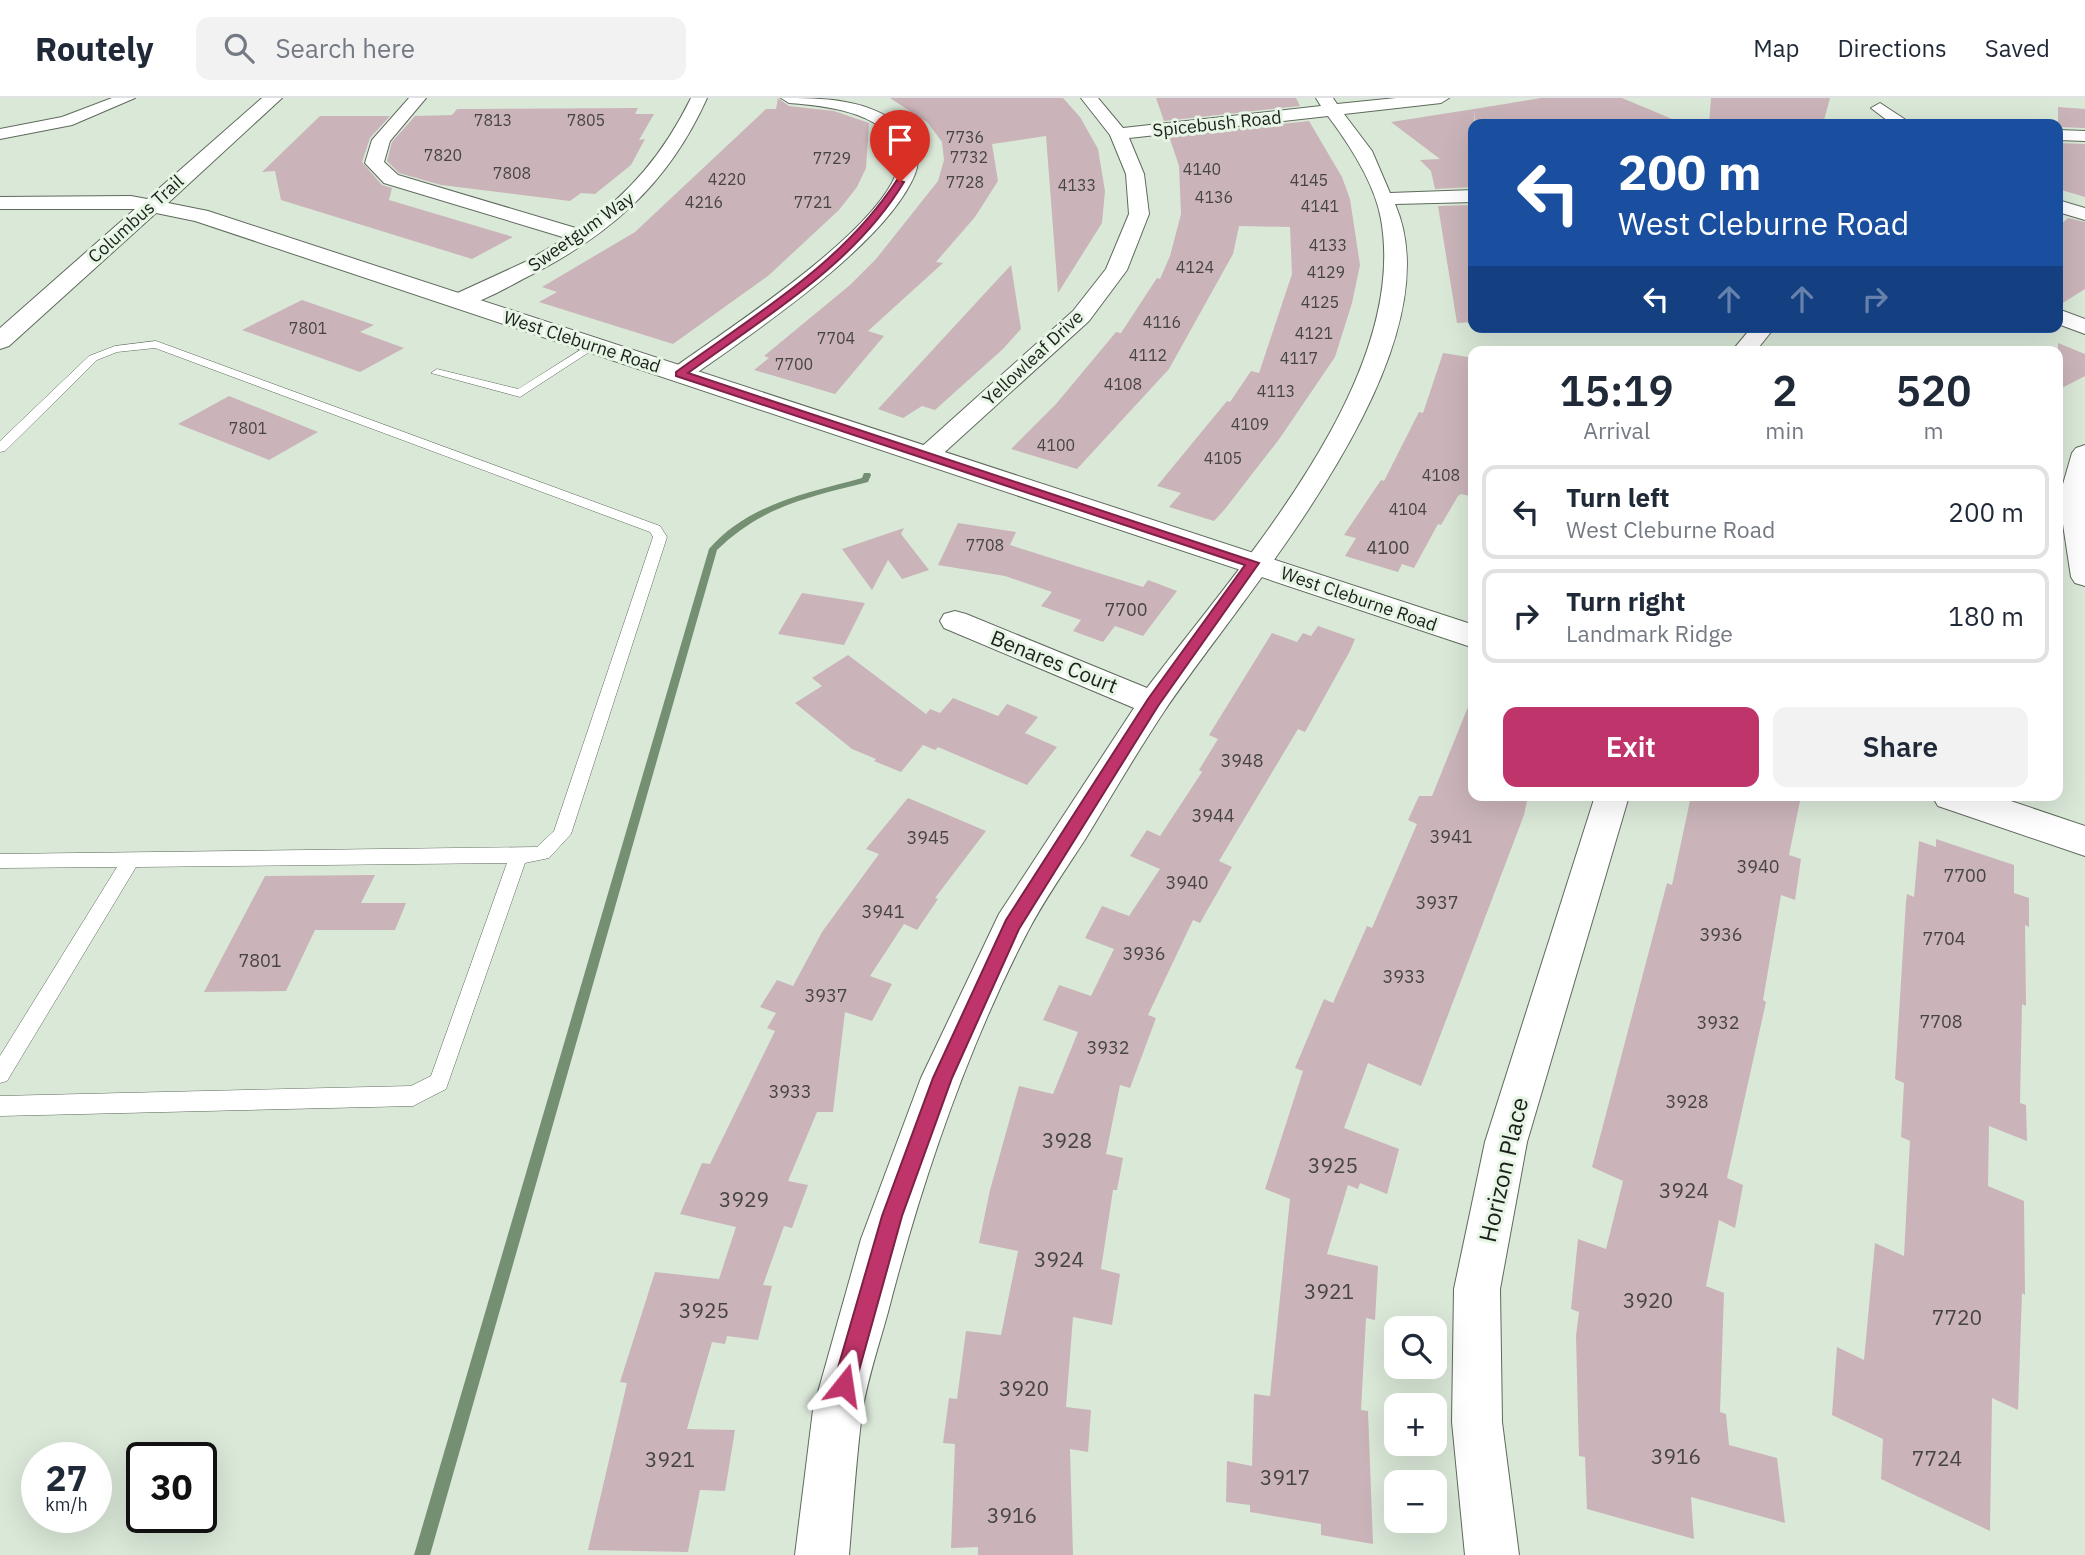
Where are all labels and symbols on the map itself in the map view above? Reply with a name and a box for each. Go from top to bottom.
street label: Spicebush Road [1151,105,1283,142]
house number: 7813 [474,110,512,130]
house number: 7805 [567,110,605,130]
pin [870,110,930,182]
house number: 7736 [946,127,984,147]
house number: 7820 [424,145,462,165]
house number: 7732 [950,147,988,167]
house number: 7729 [813,148,851,168]
house number: 4140 [1183,159,1221,179]
house number: 7808 [493,163,531,183]
house number: 4220 [708,169,746,189]
street label: Columbus Trail [83,170,188,268]
house number: 4145 [1290,170,1328,190]
house number: 7728 [946,172,984,192]
house number: 4133 [1058,175,1096,195]
street label: Sweetgum Way [523,187,638,277]
house number: 4136 [1195,187,1233,207]
house number: 4216 [685,192,723,212]
house number: 7721 [794,192,832,212]
house number: 4141 [1301,196,1339,216]
house number: 4133 [1309,235,1347,255]
house number: 4124 [1176,257,1214,277]
house number: 4129 [1307,262,1345,282]
house number: 4125 [1301,292,1339,312]
street label: West Cleburne Road [501,305,664,378]
street label: Yellowleaf Drive [977,305,1088,410]
house number: 4116 [1143,312,1181,332]
house number: 7801 [289,318,327,338]
house number: 4121 [1295,323,1333,343]
house number: 7704 [817,328,855,348]
house number: 4112 [1129,345,1167,365]
house number: 4117 [1280,348,1318,368]
house number: 7700 [775,354,813,374]
house number: 4108 [1104,374,1142,394]
house number: 4113 [1257,381,1295,401]
house number: 4109 [1231,414,1269,434]
house number: 7801 [229,418,267,438]
house number: 4100 [1037,435,1075,455]
house number: 4105 [1204,448,1242,468]
house number: 4108 [1422,465,1460,485]
house number: 4104 [1389,499,1427,519]
house number: 7708 [966,535,1004,555]
house number: 4100 [1366,536,1410,559]
street label: West Cleburne Road [1278,561,1440,636]
house number: 7700 [1104,598,1148,621]
street label: Benares Court [987,623,1122,699]
house number: 3948 [1220,749,1264,772]
house number: 3944 [1191,804,1235,827]
house number: 3941 [1429,825,1473,848]
house number: 3945 [906,826,950,849]
house number: 3940 [1736,855,1780,878]
house number: 7700 [1943,864,1987,887]
house number: 3940 [1165,871,1209,894]
house number: 3937 [1415,891,1459,914]
house number: 3941 [861,900,905,923]
house number: 3936 [1699,923,1743,946]
house number: 7704 [1922,927,1966,950]
house number: 3936 [1122,942,1166,965]
house number: 7801 [238,949,282,972]
house number: 3933 [1382,965,1426,988]
house number: 3937 [804,984,848,1007]
house number: 7708 [1919,1010,1963,1033]
house number: 3932 [1696,1011,1740,1034]
house number: 3932 [1086,1036,1130,1059]
house number: 3933 [768,1080,812,1103]
house number: 3928 [1665,1090,1709,1113]
street label: Horizon Place [1471,1094,1535,1245]
house number: 3928 [1042,1126,1092,1154]
house number: 3925 [1308,1151,1358,1179]
house number: 3924 [1659,1176,1709,1204]
house number: 3929 [719,1185,769,1213]
house number: 3924 [1034,1245,1084,1273]
house number: 3921 [1304,1277,1354,1305]
house number: 3920 [1623,1286,1673,1314]
house number: 3925 [679,1296,729,1324]
house number: 7720 [1932,1303,1982,1331]
position arrow [807,1348,881,1422]
house number: 3920 [999,1374,1049,1402]
speed limit sign: 30 [126,1442,217,1533]
house number: 3916 [1651,1442,1701,1470]
house number: 7724 [1912,1444,1962,1472]
house number: 3921 [645,1445,695,1473]
house number: 3917 [1260,1463,1310,1491]
house number: 3916 [987,1501,1037,1529]

